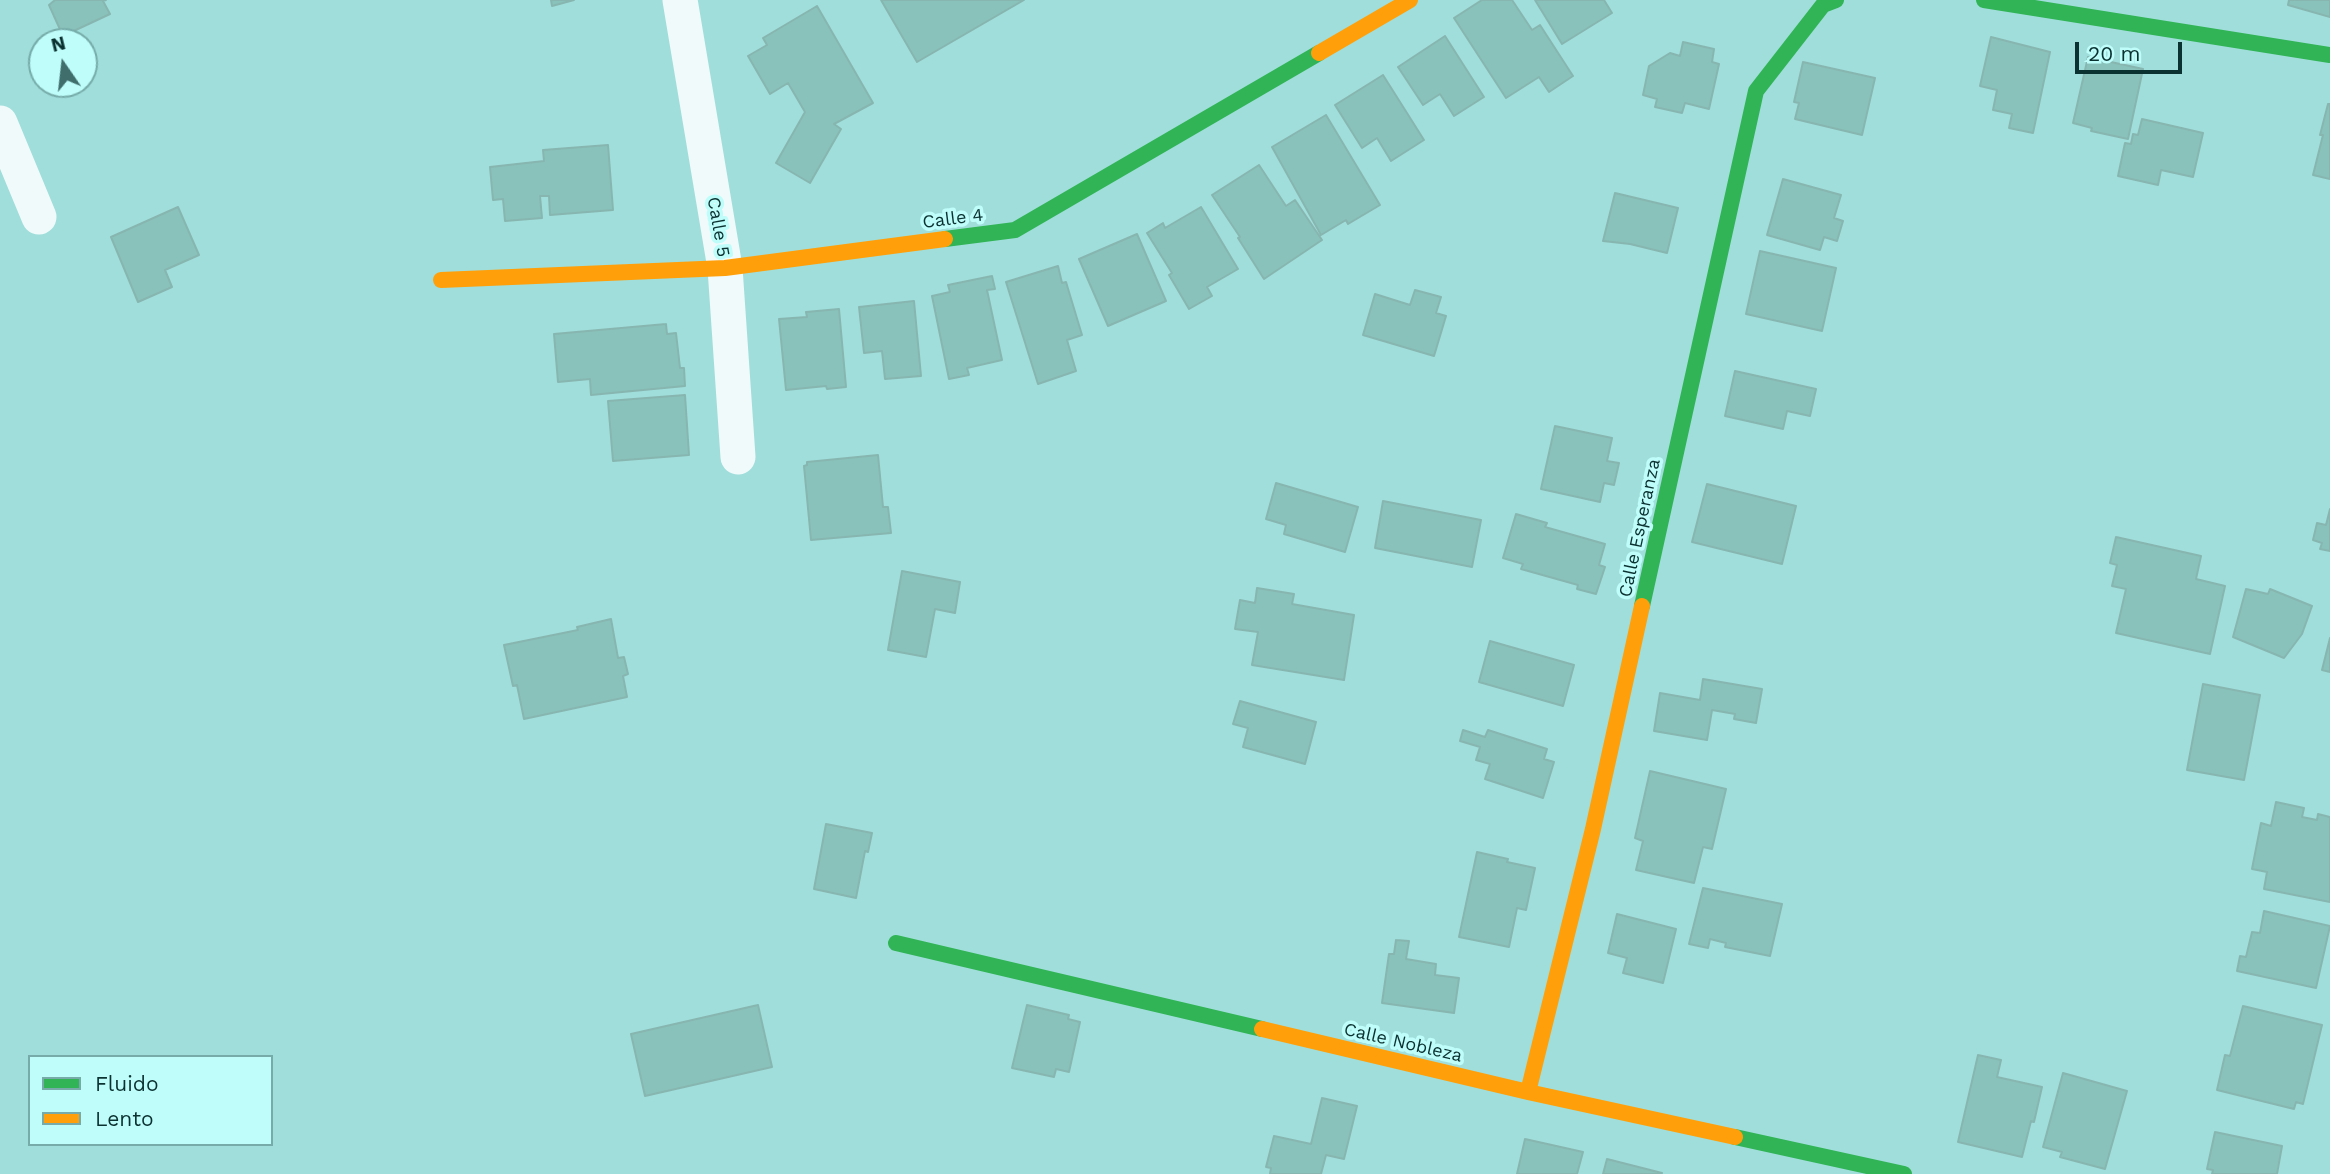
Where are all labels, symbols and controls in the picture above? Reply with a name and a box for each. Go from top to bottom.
north arrow [28,28,98,98]
scale bar [2078,28,2185,72]
text: N [49,31,68,57]
text: 20 m [2088,41,2140,66]
street label: Calle 5 [702,195,734,259]
street label: Calle 4 [921,205,985,233]
street label: Calle Esperanza [1615,457,1665,599]
street label: Calle Nobleza [1342,1019,1464,1067]
legend [28,1055,273,1146]
text: Fluido [95,1071,159,1096]
text: Lento [95,1106,154,1131]

